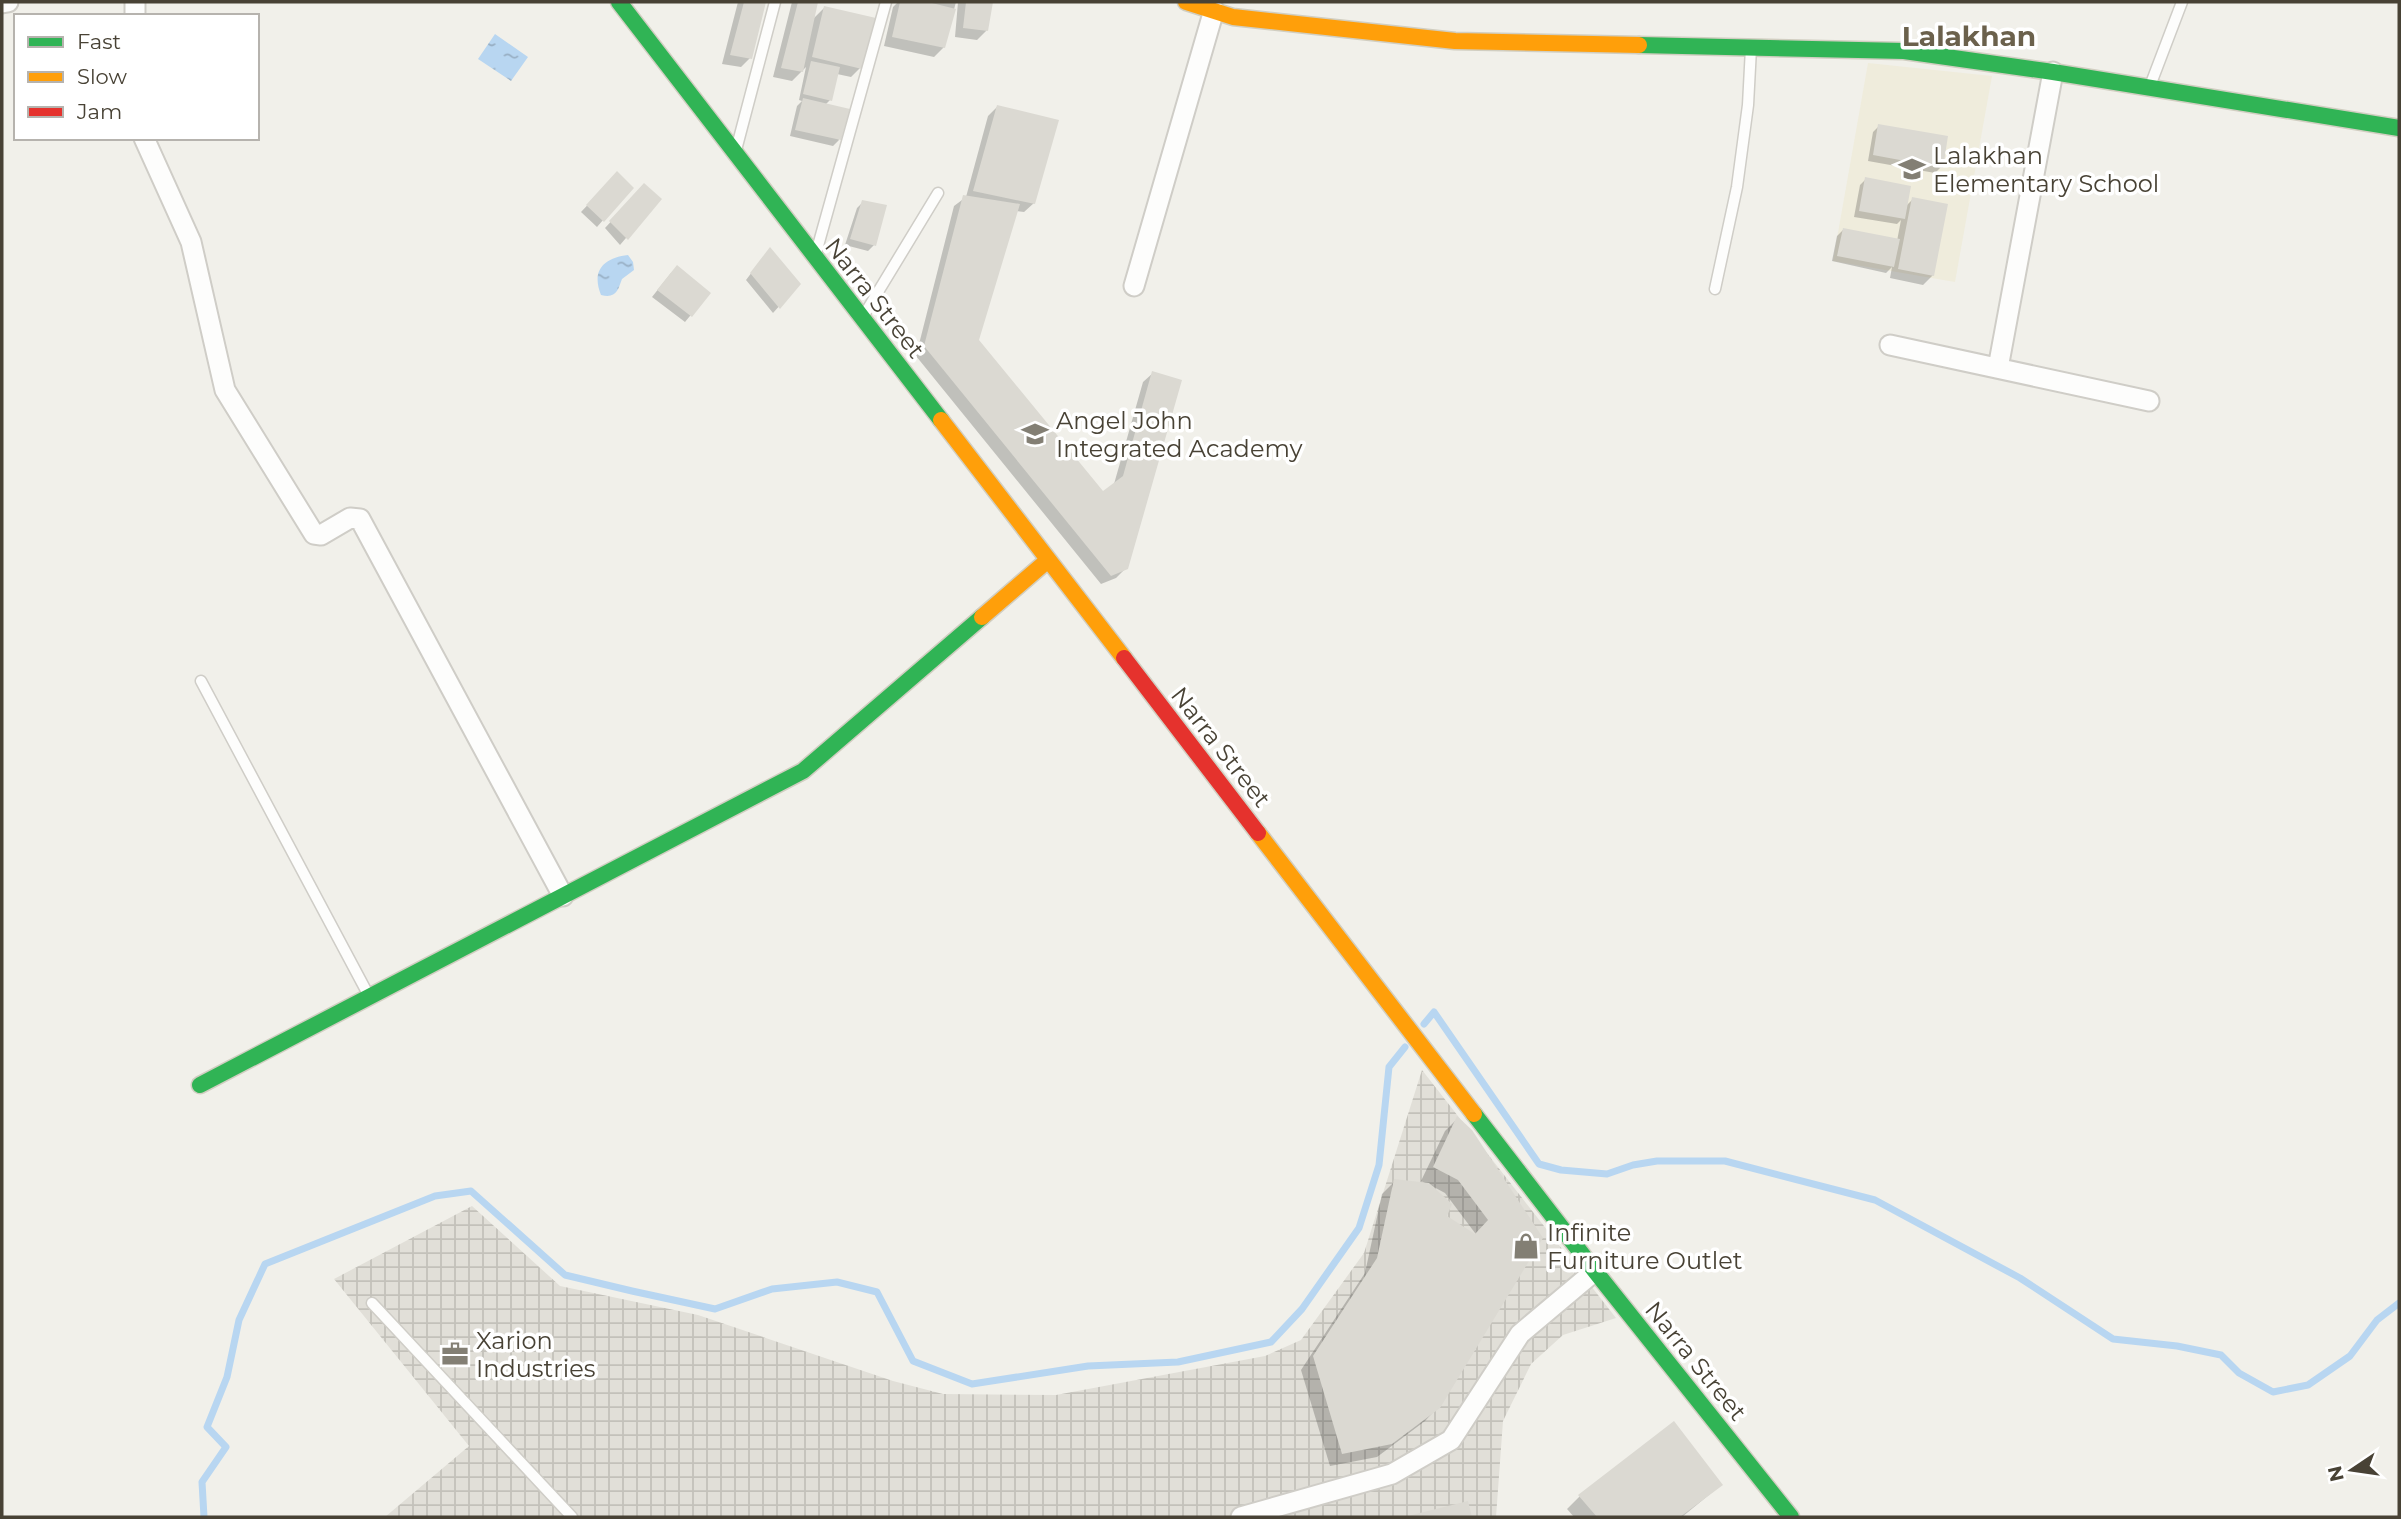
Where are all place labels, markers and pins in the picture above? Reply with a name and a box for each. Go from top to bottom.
place label: Lalakhan Elementary School [1933,141,2159,198]
school or university icon: Lalakhan Elementary School [1897,154,1927,184]
place label: Angel John Integrated Academy [1056,406,1302,463]
school or university icon: Angel John Integrated Academy [1020,419,1050,449]
place label: Infinite Furniture Outlet [1547,1218,1743,1275]
shop icon: Infinite Furniture Outlet [1511,1231,1541,1261]
place label: Xarion Industries [476,1326,595,1383]
office icon: Xarion Industries [440,1339,470,1369]

